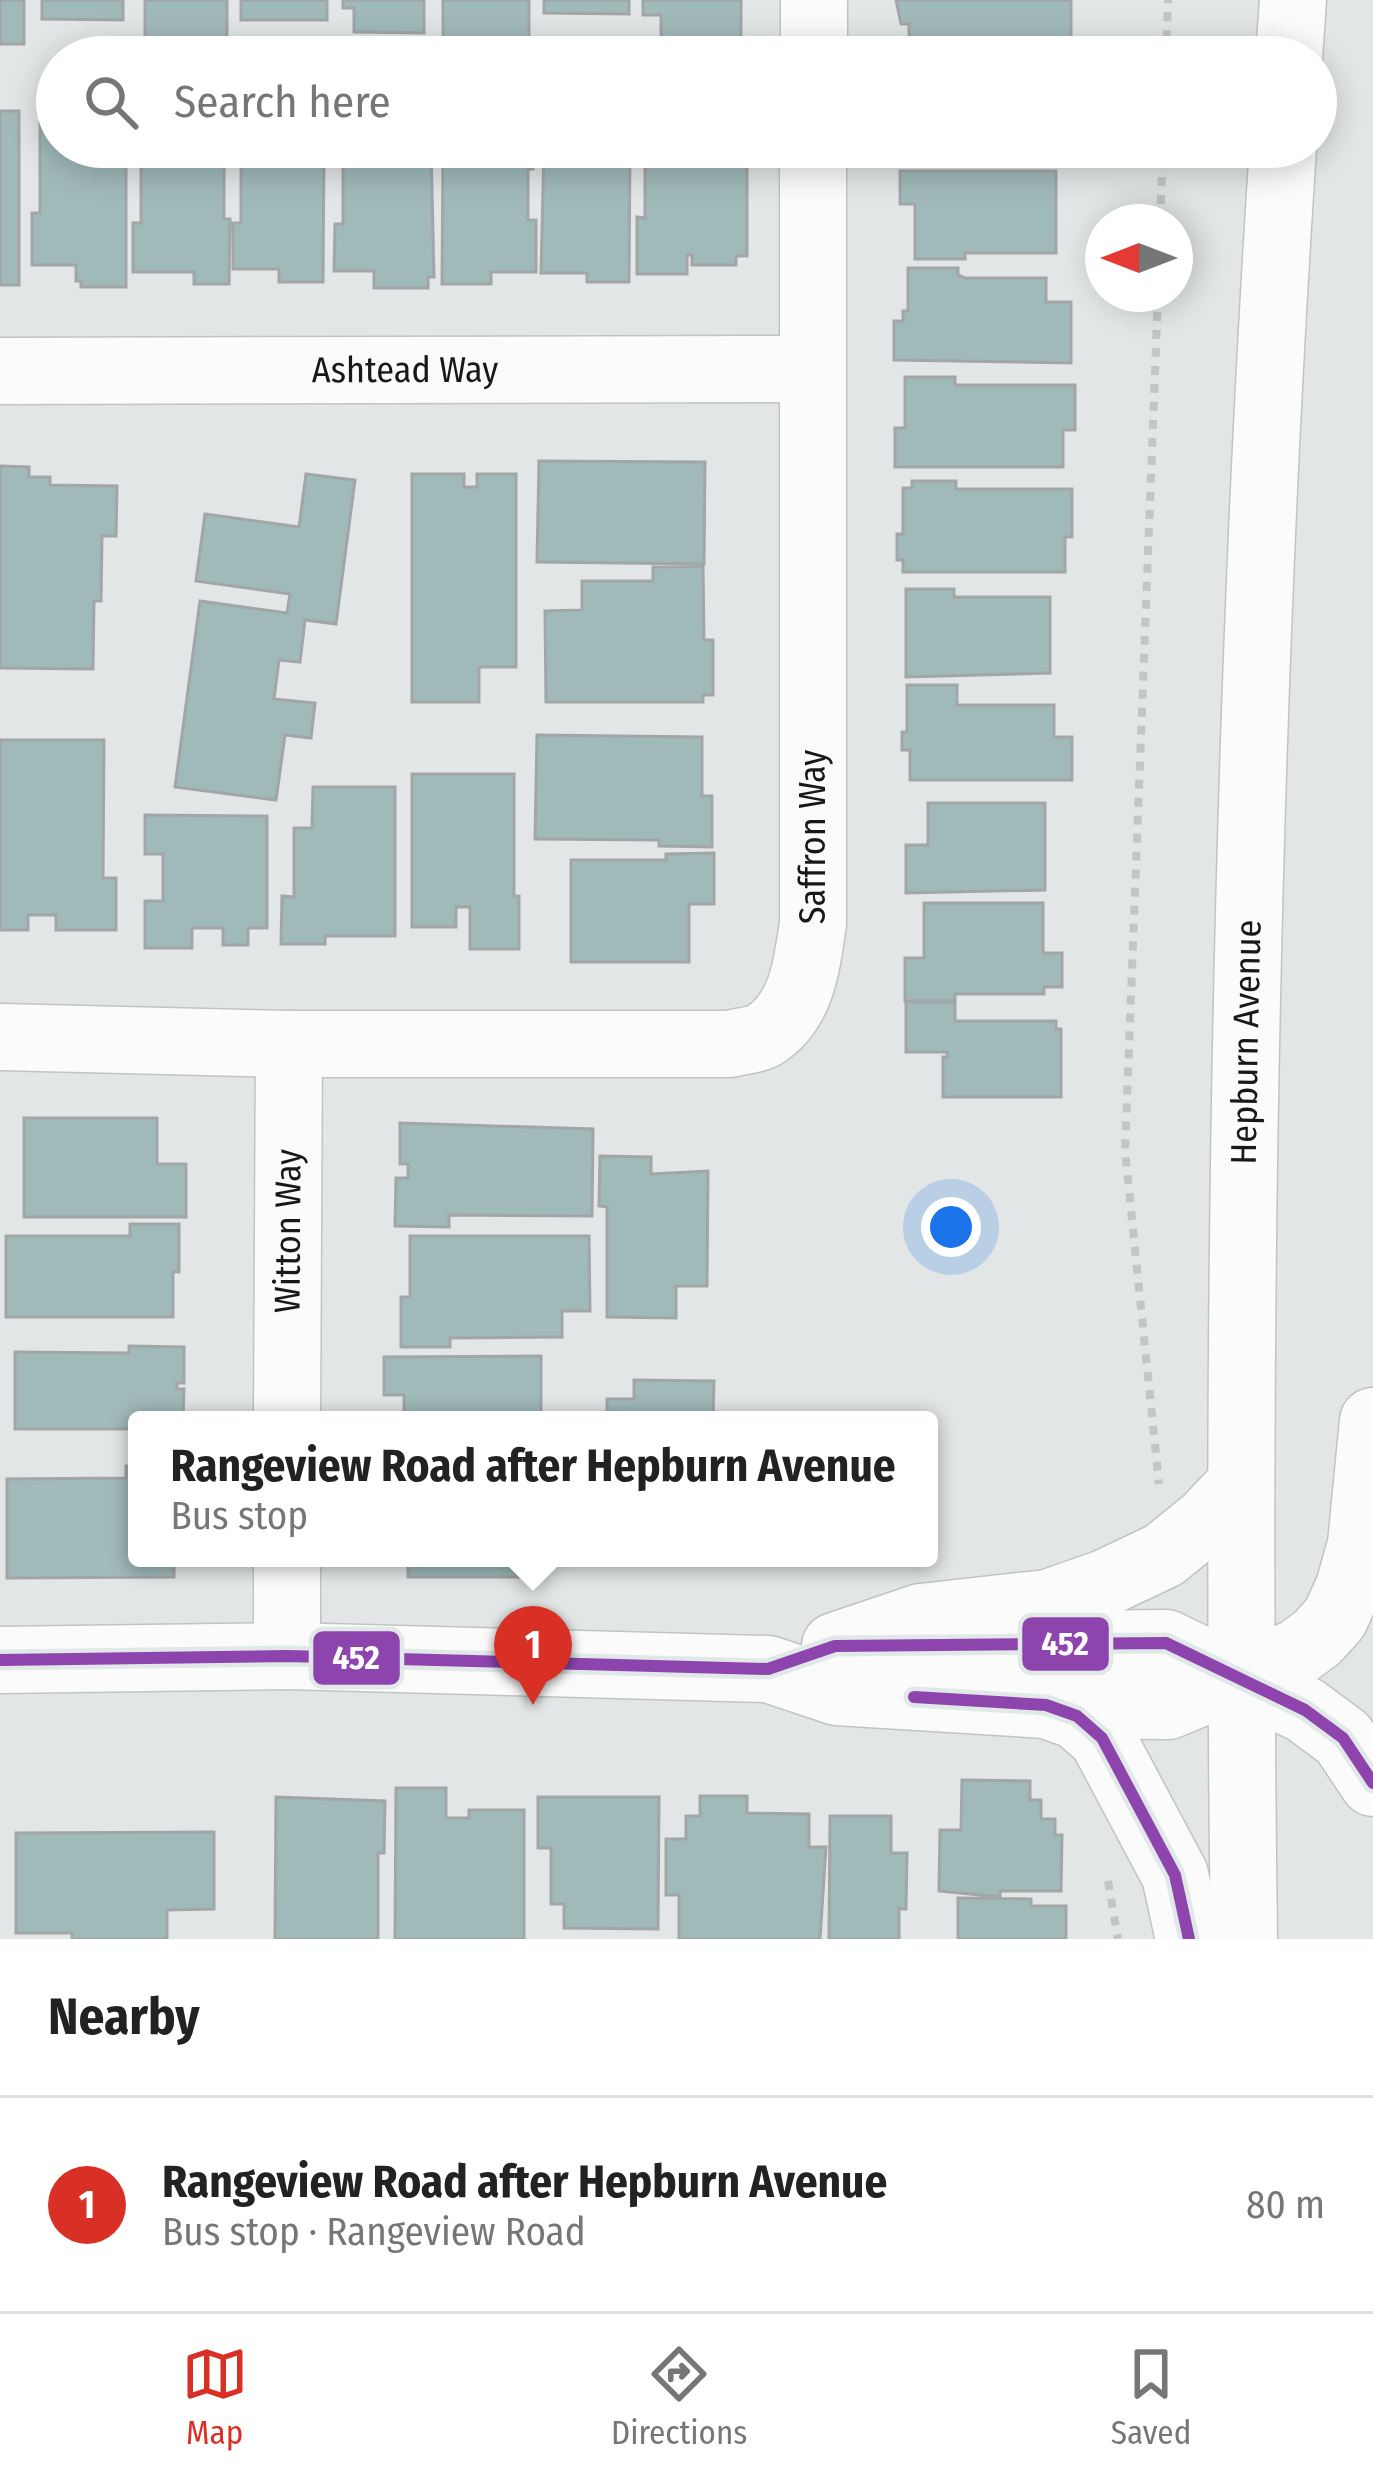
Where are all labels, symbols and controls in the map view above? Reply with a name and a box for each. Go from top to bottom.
search box [36,36,1337,168]
icon: search [78,69,144,135]
text: Search here [174,75,391,129]
north arrow [1085,204,1193,312]
street label: Ashtead Way [312,348,498,392]
street label: Saffron Way [791,750,835,924]
street label: Hepburn Avenue [1222,919,1271,1165]
street label: Witton Way [266,1149,310,1313]
your location [921,1197,981,1257]
popup [128,1411,938,1567]
text: Rangeview Road after Hepburn Avenue [170,1439,896,1493]
text: Bus stop [170,1493,308,1539]
pin: 1 [494,1606,572,1705]
line badge: 452 [1020,1615,1111,1673]
text: 452 [1041,1624,1089,1664]
line badge: 452 [311,1629,402,1687]
text: 452 [332,1638,380,1678]
text: Nearby [48,1986,200,2048]
text: Rangeview Road after Hepburn Avenue [162,2155,887,2209]
text: 1 [79,2182,95,2228]
text: 80 m [1246,2182,1325,2228]
text: Bus stop · Rangeview Road [162,2209,586,2255]
tab: Map [182,2341,248,2453]
tab: Directions [611,2341,747,2453]
tab: Saved [1111,2341,1191,2453]

